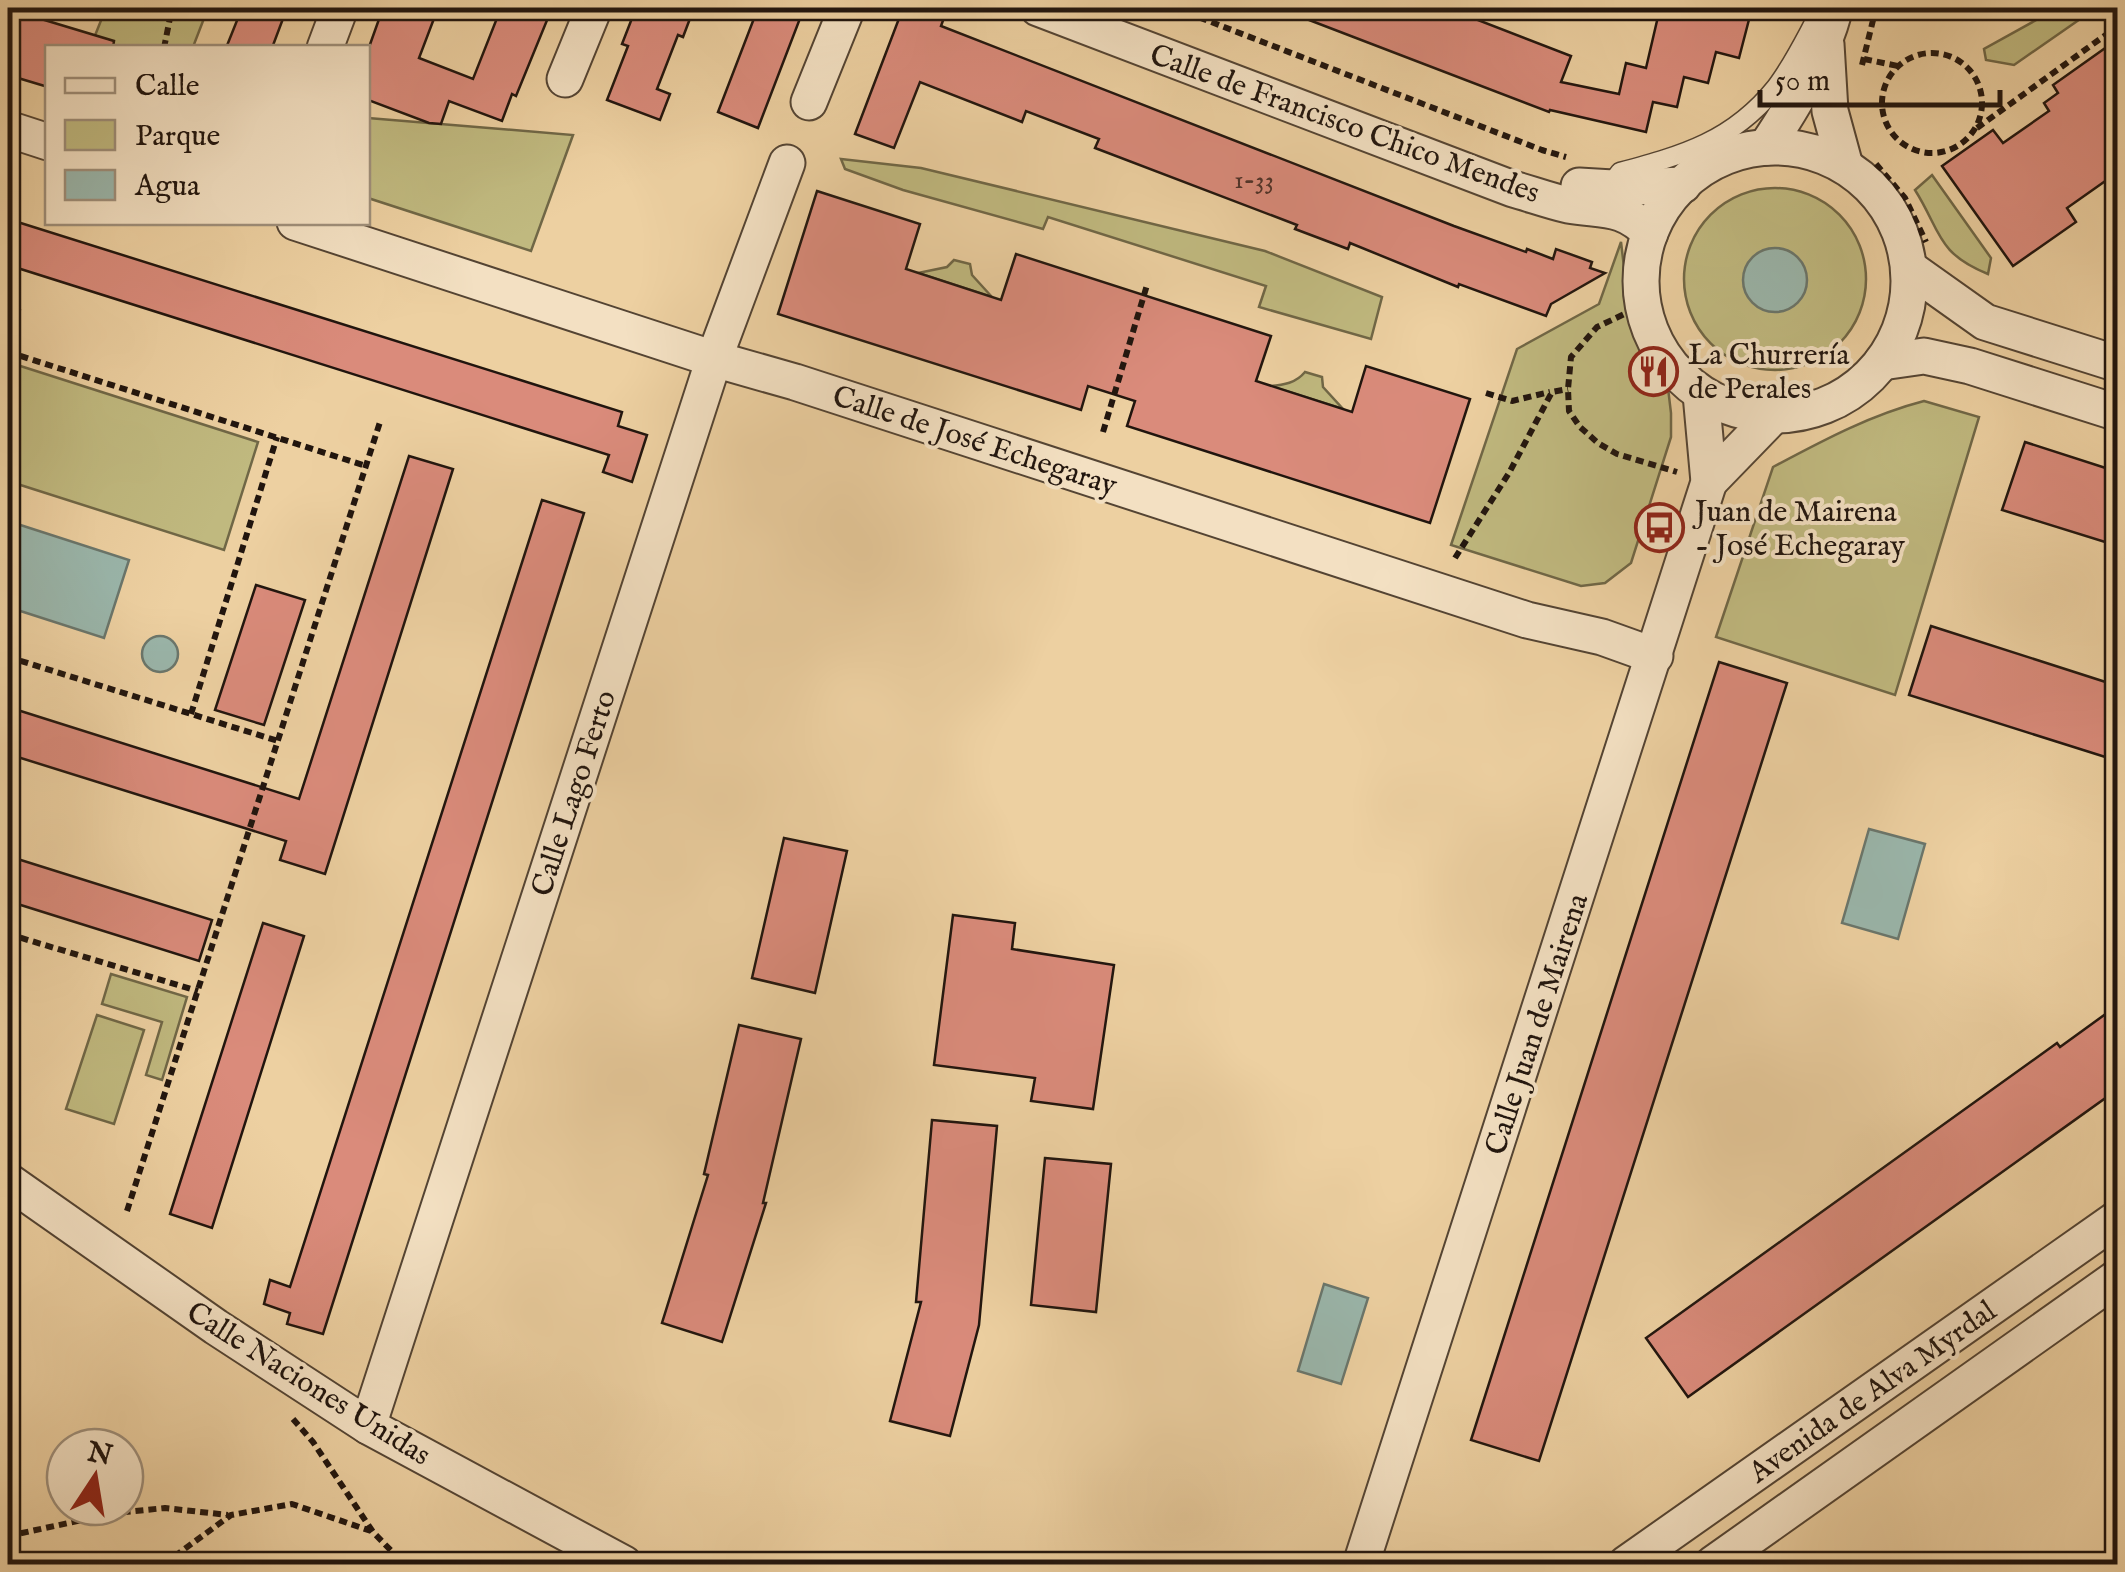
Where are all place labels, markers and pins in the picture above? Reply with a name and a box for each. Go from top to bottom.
place label: La Churrería de Perales [1688,337,1849,409]
restaurant icon: La Churrería de Perales [1627,345,1679,397]
place label: Juan de Mairena - José Echegaray [1692,494,1905,566]
bus stop icon: Juan de Mairena - José Echegaray [1634,502,1686,554]

